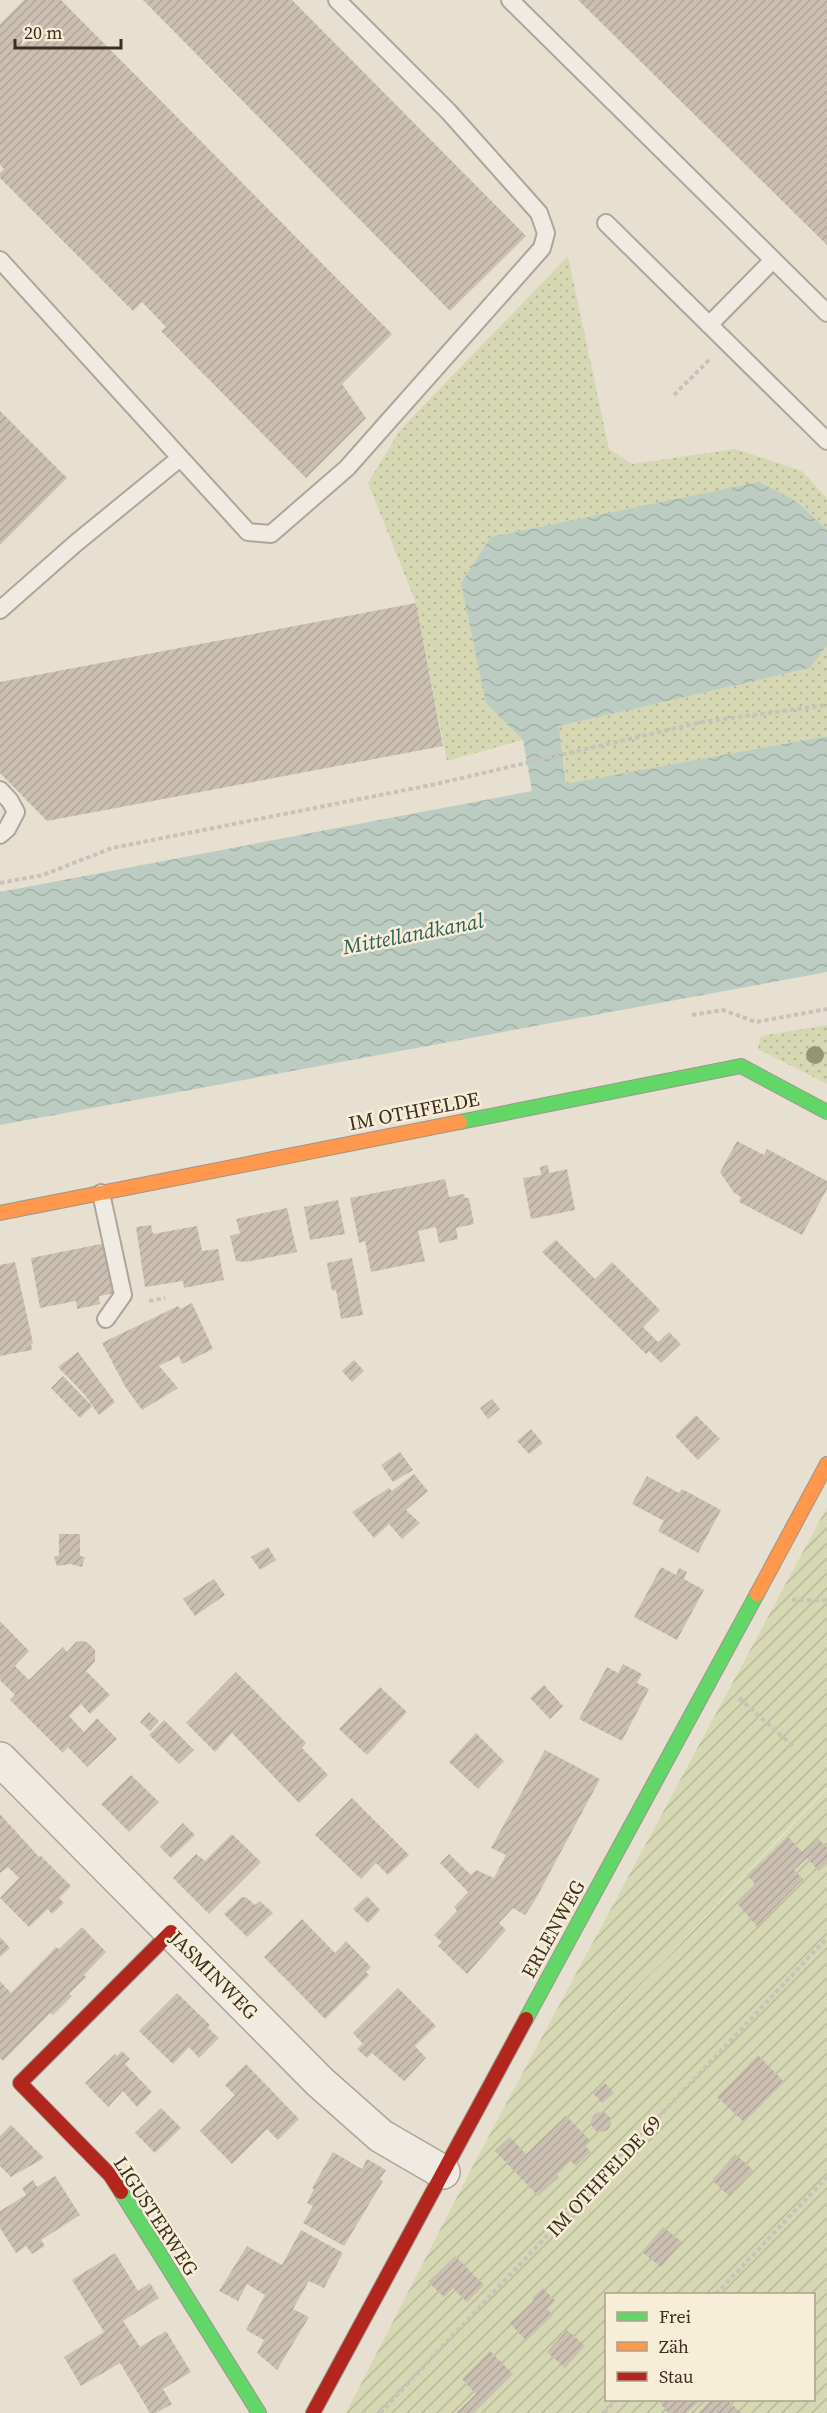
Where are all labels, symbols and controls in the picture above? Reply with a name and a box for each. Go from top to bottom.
scale bar [15,12,122,50]
text: 20 m [24,20,62,45]
water label: Mittellandkanal [339,906,486,962]
street label: IM OTHFELDE [346,1085,482,1137]
street label: ERLENWEG [514,1875,592,1983]
street label: JASMINWEG [163,1924,265,2026]
street label: IM OTHFELDE 69 [540,2109,668,2243]
street label: LIGUSTERWEG [107,2151,205,2281]
legend [605,2293,815,2401]
text: Frei [659,2304,691,2329]
text: Zäh [659,2334,689,2359]
text: Stau [659,2364,694,2389]

